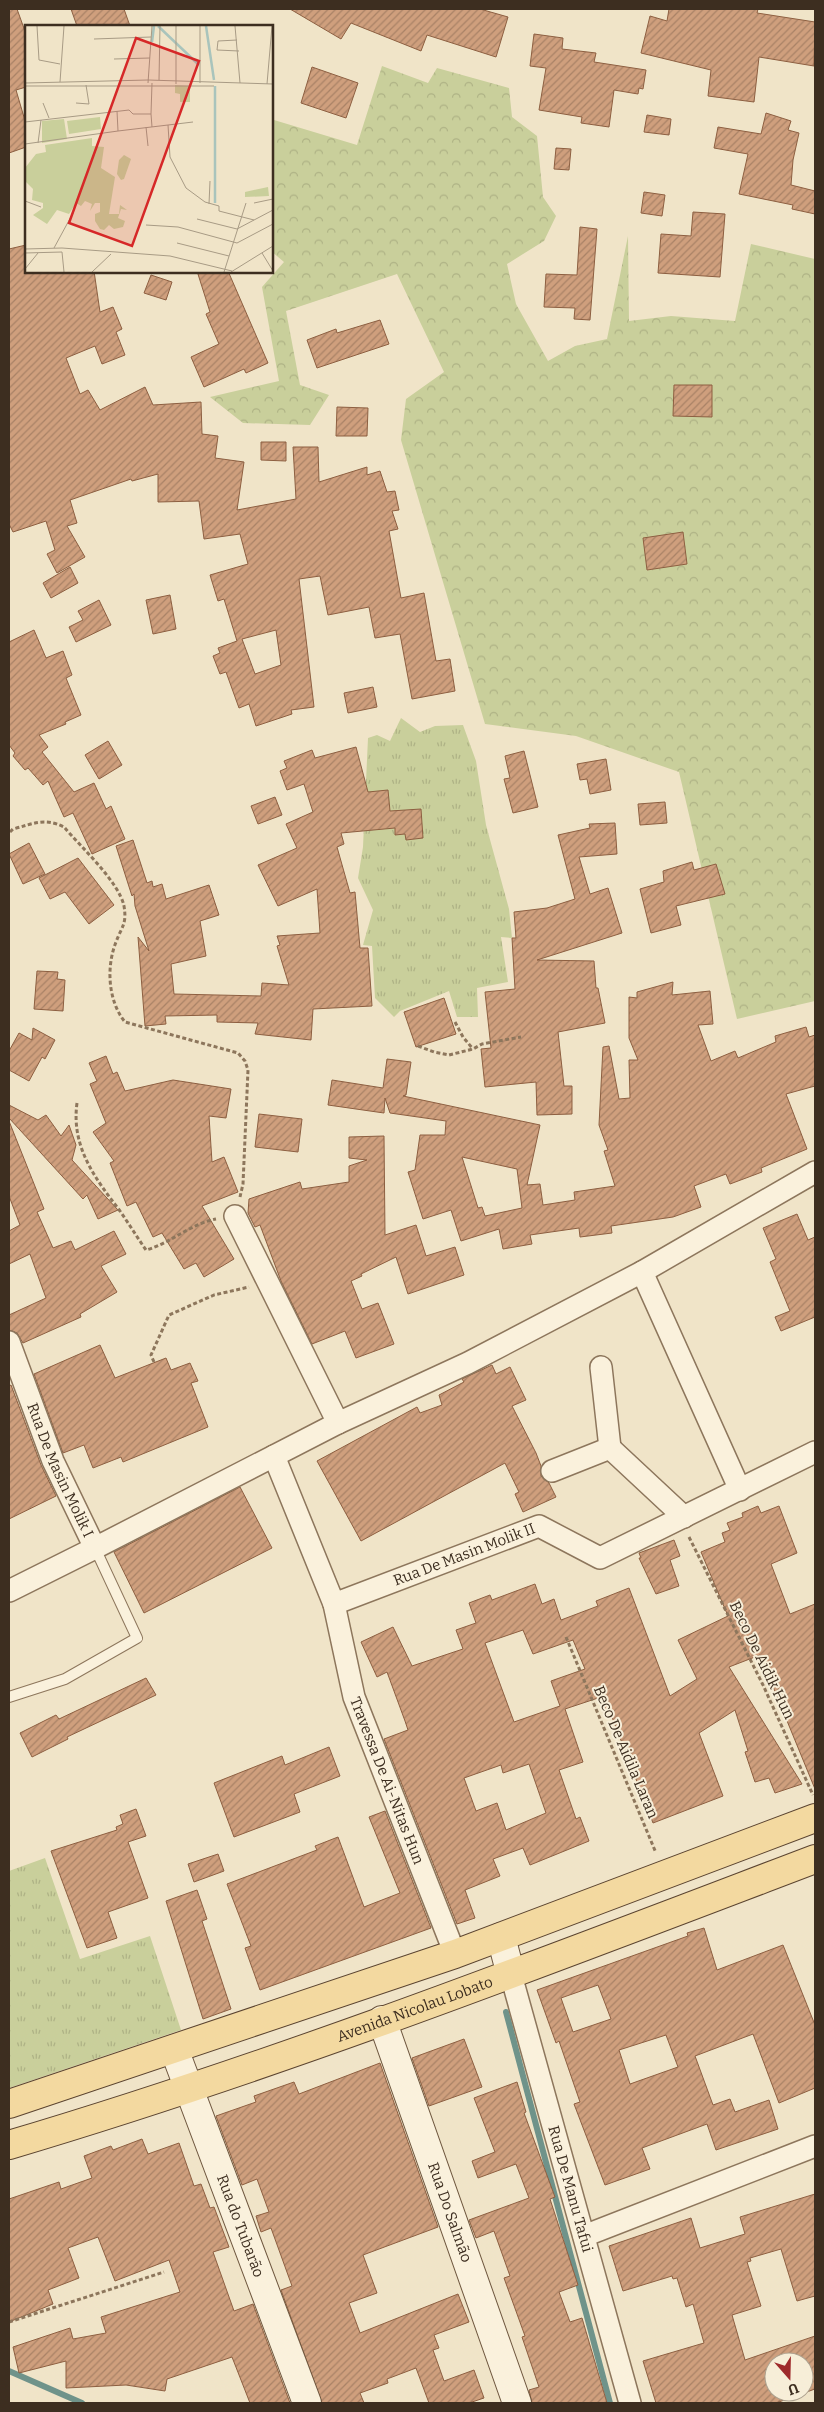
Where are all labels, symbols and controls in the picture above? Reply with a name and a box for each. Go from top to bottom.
inset map [25,25,272,272]
street label: Rua De Masin Molik I [23,1400,97,1540]
street label: Rua De Masin Molik II [391,1519,538,1590]
street label: Beco De Aidik Hun [726,1598,799,1722]
street label: Beco De Aidila Laran [590,1683,662,1821]
street label: Travessa De Ai-Nitas Hun [346,1694,428,1867]
street label: Avenida Nicolau Lobato [335,1973,495,2046]
street label: Rua De Manu Tafui [544,2124,597,2255]
street label: Rua Do Salmão [424,2160,476,2265]
street label: Rua do Tubarão [213,2172,268,2280]
north arrow [764,2352,814,2402]
text: U [785,2379,801,2399]

